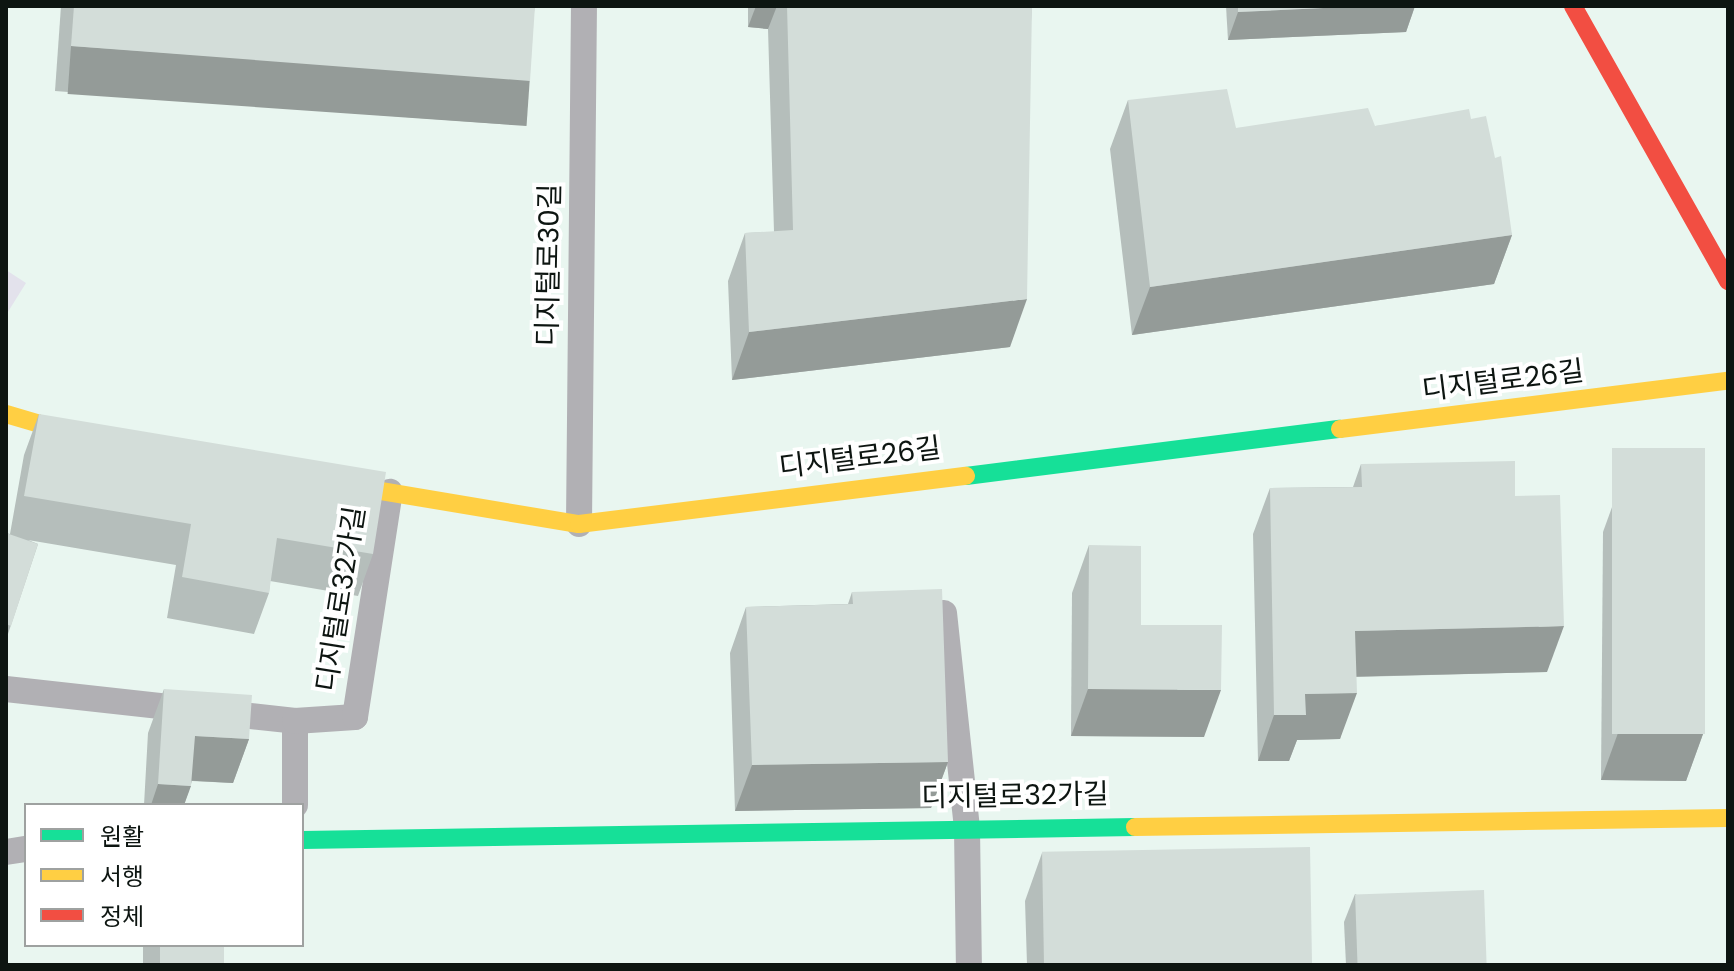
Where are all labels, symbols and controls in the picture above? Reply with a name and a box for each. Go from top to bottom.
street label: 디지털로30길 [531,183,567,347]
street label: 디지털로26길 [1420,354,1586,408]
street label: 디지털로26길 [777,431,943,485]
street label: 디지털로32가길 [310,504,372,694]
street label: 디지털로32가길 [921,778,1109,814]
legend [24,803,304,947]
text: 원활 [100,820,144,853]
text: 서행 [100,860,144,893]
text: 정체 [100,900,144,933]

